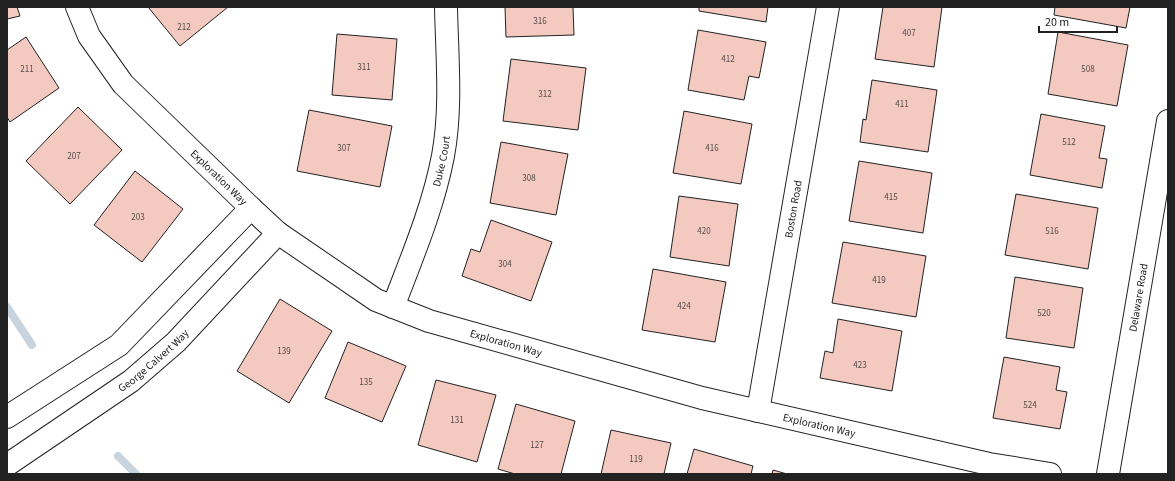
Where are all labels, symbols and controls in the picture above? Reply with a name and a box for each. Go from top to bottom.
scale bar [1039,8,1117,34]
text: 20 m [1045,14,1069,31]
house number: 316 [533,15,547,28]
house number: 212 [177,21,191,34]
house number: 407 [902,27,916,40]
house number: 412 [721,53,735,66]
house number: 311 [357,61,371,74]
house number: 211 [20,63,34,76]
house number: 508 [1081,63,1095,76]
house number: 312 [538,88,552,101]
house number: 411 [895,98,909,111]
street label: Duke Court [429,135,453,188]
house number: 512 [1062,136,1076,149]
house number: 307 [337,142,351,155]
house number: 416 [705,142,719,155]
street label: Exploration Way [187,146,251,208]
house number: 207 [67,150,81,163]
house number: 308 [522,172,536,185]
street label: Boston Road [781,179,805,239]
house number: 415 [884,191,898,204]
house number: 203 [131,211,145,224]
house number: 420 [697,225,711,238]
house number: 516 [1045,225,1059,238]
house number: 304 [498,258,512,271]
street label: Delaware Road [1125,262,1151,333]
house number: 419 [872,274,886,287]
house number: 424 [677,300,691,313]
house number: 520 [1037,307,1051,320]
street label: Exploration Way [468,325,544,360]
street label: George Calvert Way [115,326,192,395]
house number: 139 [277,345,291,358]
house number: 423 [853,359,867,372]
house number: 135 [359,376,373,389]
house number: 524 [1023,399,1037,412]
street label: Exploration Way [782,409,857,441]
house number: 131 [450,414,464,427]
house number: 127 [530,439,544,452]
house number: 119 [629,453,643,466]

